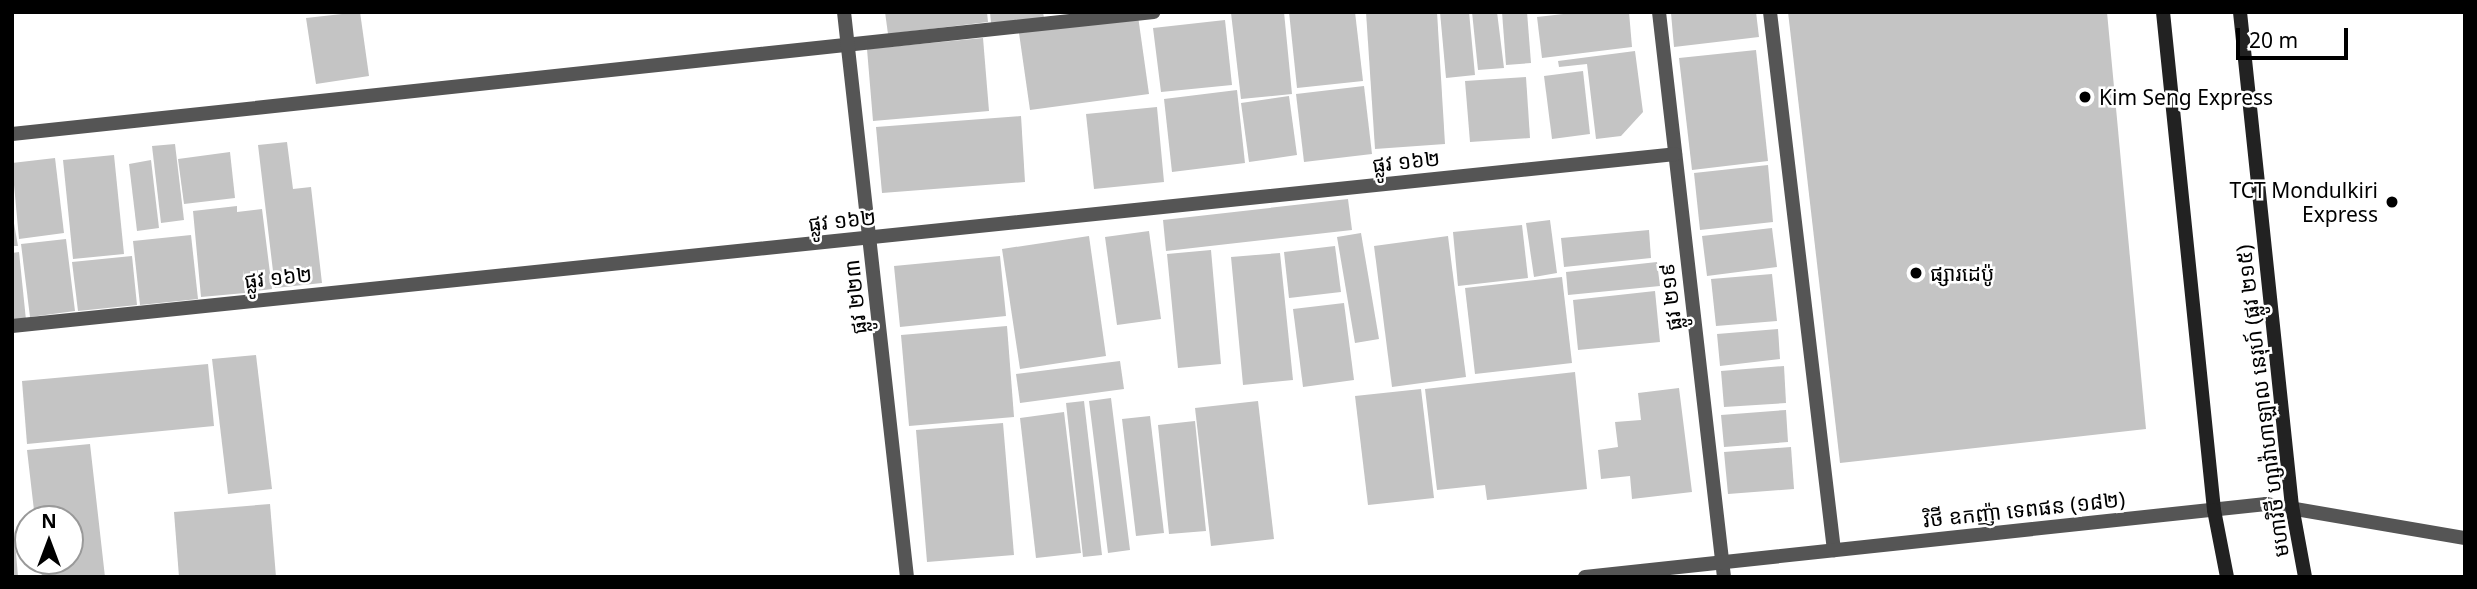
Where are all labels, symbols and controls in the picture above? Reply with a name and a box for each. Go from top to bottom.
scale bar [2239,14,2351,58]
text: 20 m [2249,26,2298,54]
place label: Kim Seng Express [2099,84,2273,110]
marker: Kim Seng Express [2077,89,2093,105]
street label: ផ្លូវ ១៦២ [1371,145,1441,177]
place label: TCT Mondulkiri Express [2230,177,2378,227]
marker: TCT Mondulkiri Express [2384,194,2400,210]
street label: ផ្លូវ ១៦២ [807,204,877,236]
street label: មហាវិថី ហ្សាវ៉ាហាឡាល នេរុហ៍ (ផ្លូវ ២១៥) [2230,243,2294,559]
street label: ផ្លូវ ២២៣ [839,258,871,336]
place label: ផ្សារដេប៉ូ [1930,260,1994,286]
street label: ផ្លូវ ១៦២ [243,261,313,293]
street label: ផ្លូវ ២១៩ [1653,262,1687,332]
marker: ផ្សារដេប៉ូ [1908,265,1924,281]
street label: វិថី ឧកញ៉ា ទេពផន (១៨២) [1922,486,2126,532]
north arrow [14,505,84,575]
text: N [41,508,57,534]

